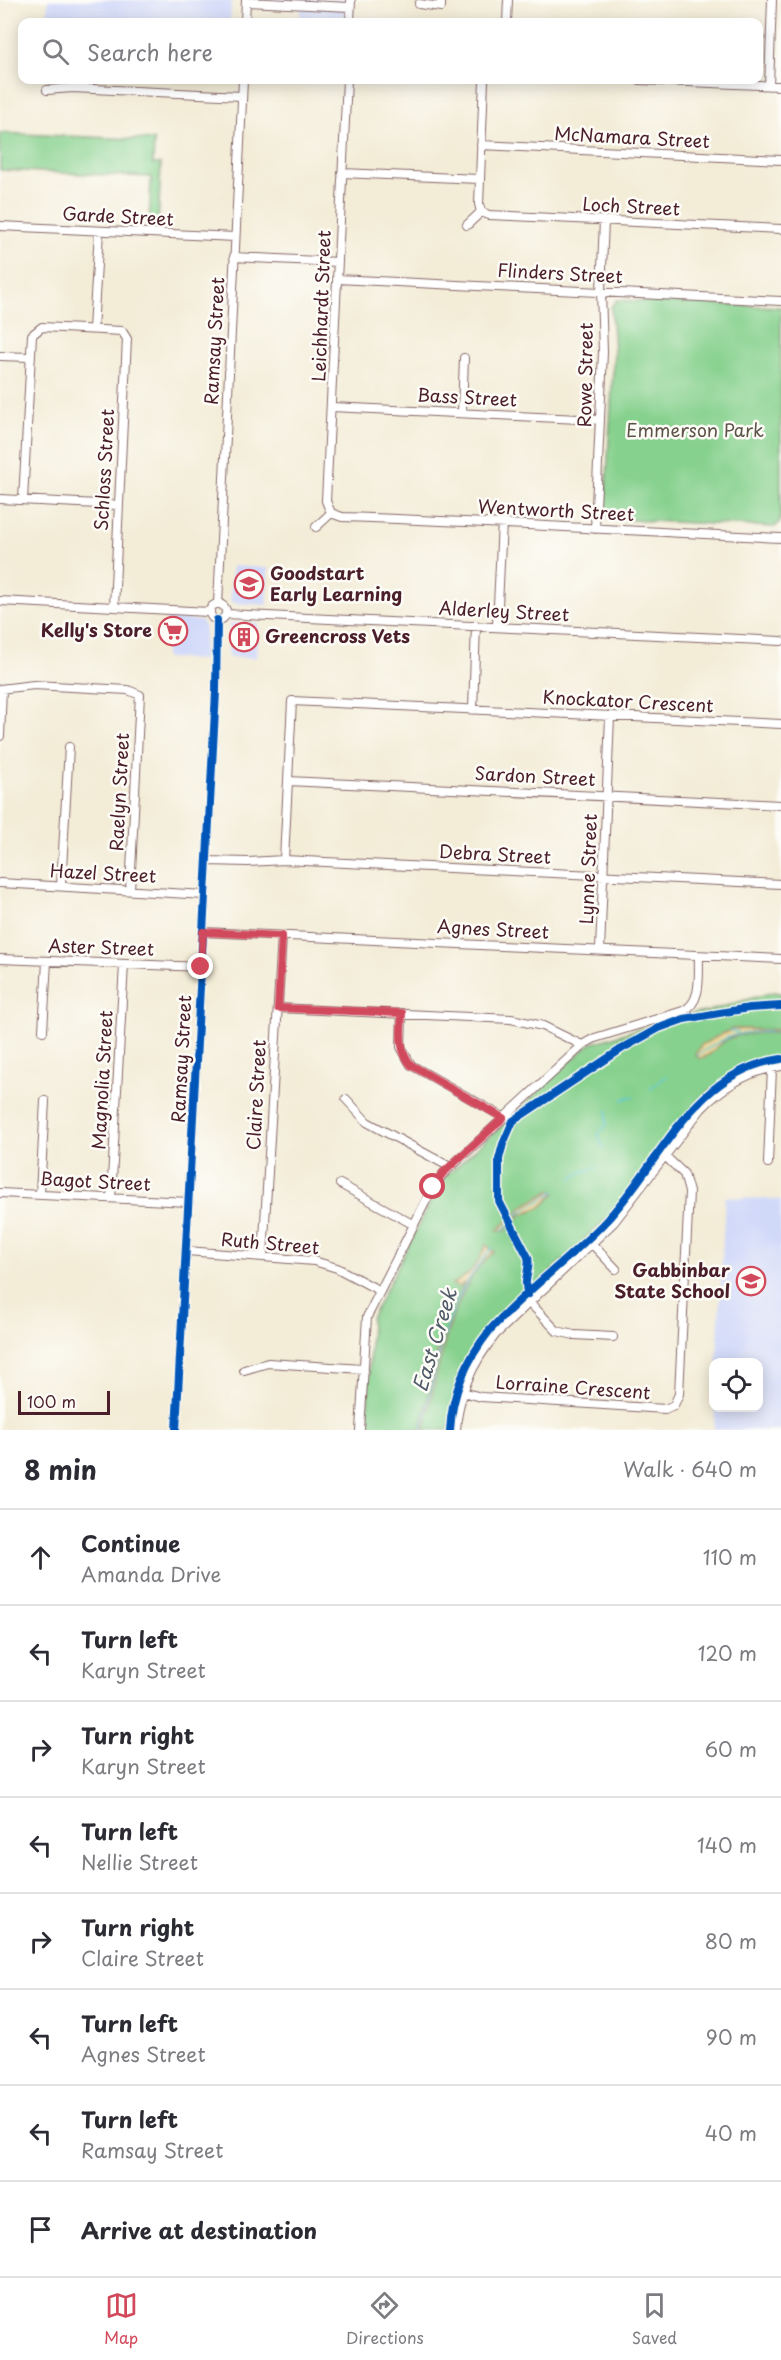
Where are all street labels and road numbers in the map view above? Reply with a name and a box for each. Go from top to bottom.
street label: McNamara Street [554,119,710,154]
street label: Loch Street [582,189,681,222]
street label: Garde Street [62,199,175,232]
street label: Leichhardt Street [304,230,337,382]
street label: Flinders Street [497,256,623,289]
street label: Ramsay Street [197,276,230,406]
street label: Rowe Street [570,322,599,428]
street label: Bass Street [416,380,518,413]
street label: Schloss Street [87,408,120,532]
street label: Wentworth Street [477,492,635,527]
street label: Alderley Street [438,594,570,627]
street label: Knockator Crescent [542,683,714,718]
street label: Raelyn Street [102,732,135,852]
street label: Sardon Street [474,759,596,792]
street label: Lynne Street [572,813,603,925]
street label: Debra Street [439,837,552,870]
street label: Hazel Street [49,856,157,889]
street label: Agnes Street [436,912,550,945]
street label: Aster Street [48,931,155,962]
street label: Ramsay Street [164,994,197,1124]
street label: Magnolia Street [84,1010,119,1150]
street label: Claire Street [239,1039,272,1151]
street label: Bagot Street [39,1164,151,1197]
street label: Ruth Street [220,1225,320,1260]
street label: Lorraine Crescent [495,1368,651,1405]

